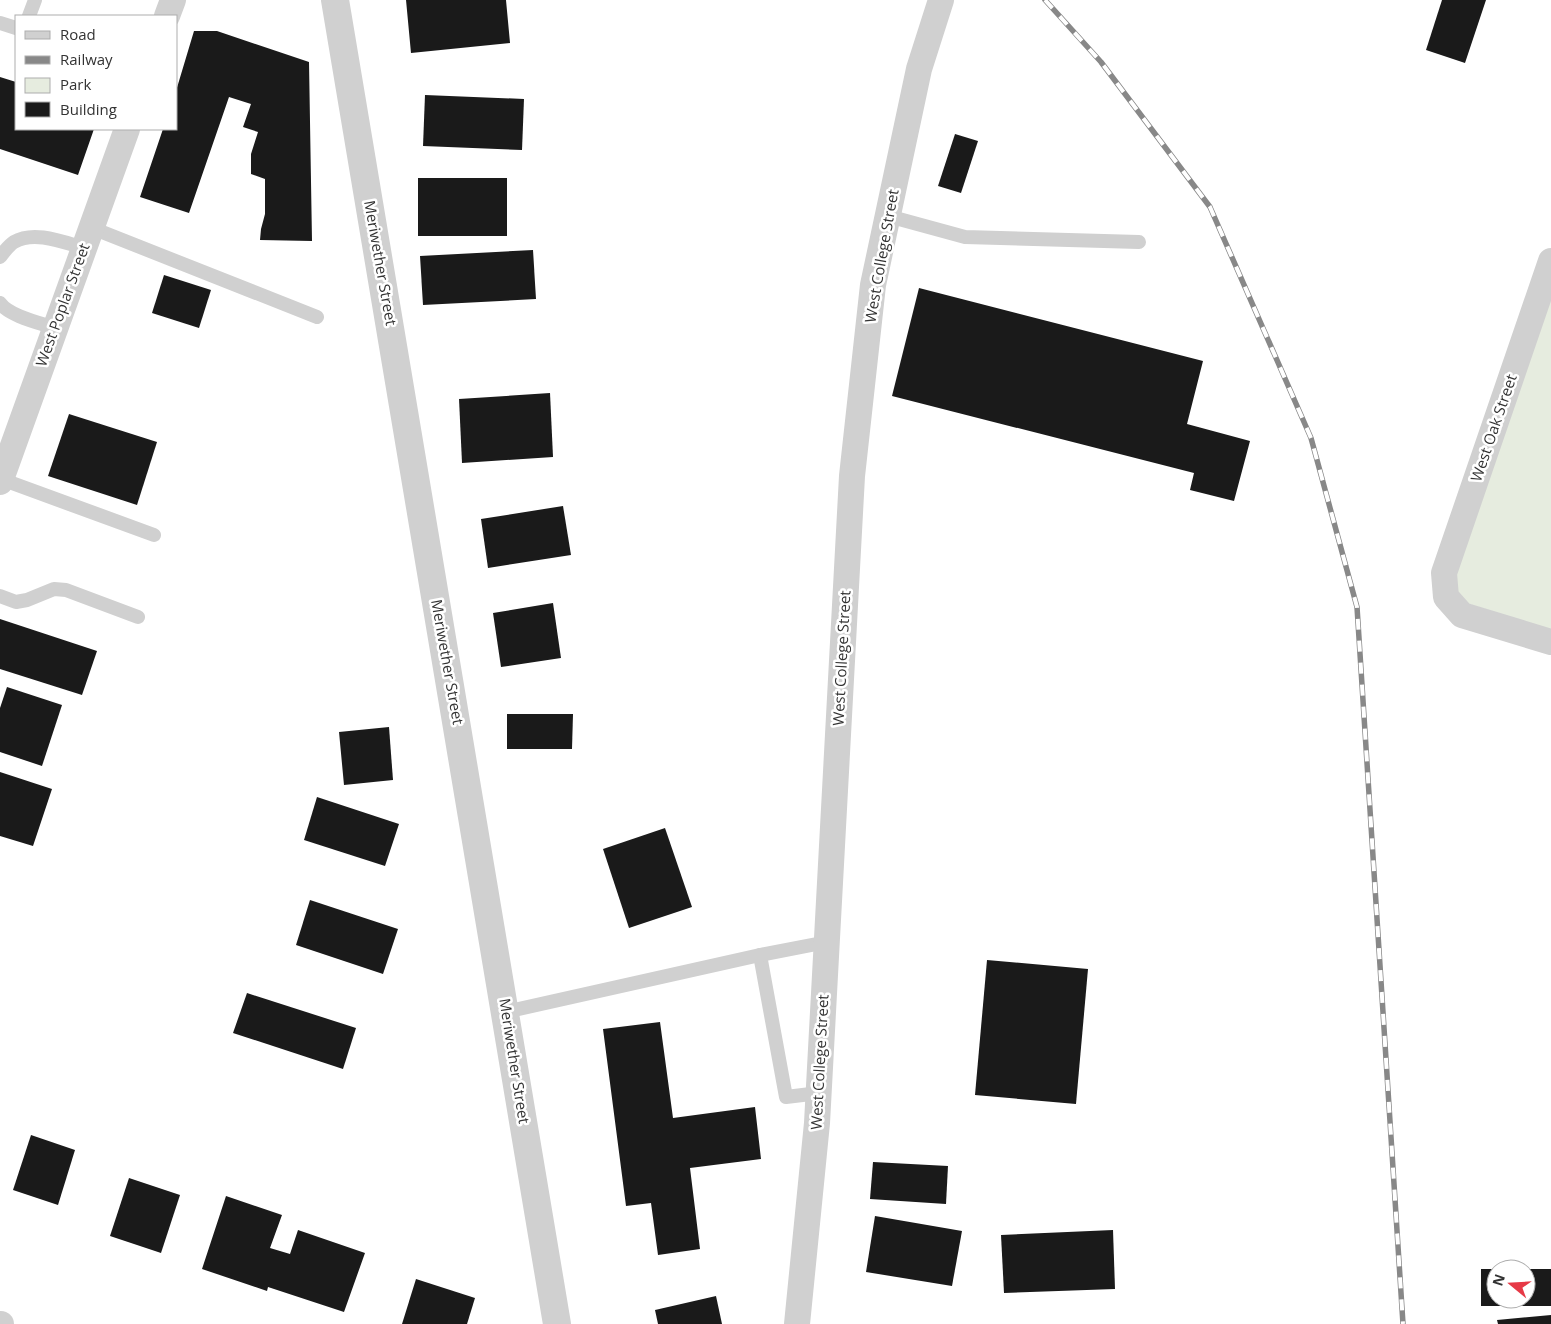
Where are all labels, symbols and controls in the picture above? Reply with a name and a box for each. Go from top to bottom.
legend [15,15,178,130]
text: Road [60,24,96,44]
text: Railway [60,49,113,69]
text: Park [60,74,91,94]
text: Building [60,99,117,119]
street label: West College Street [859,187,903,324]
street label: Meriwether Street [360,199,402,327]
street label: West Poplar Street [30,240,94,369]
street label: West Oak Street [1465,371,1521,484]
street label: West College Street [827,590,855,726]
street label: Meriwether Street [427,598,469,726]
street label: West College Street [805,994,833,1130]
street label: Meriwether Street [495,997,535,1125]
north arrow [1486,1259,1536,1309]
text: N [1487,1271,1509,1288]

